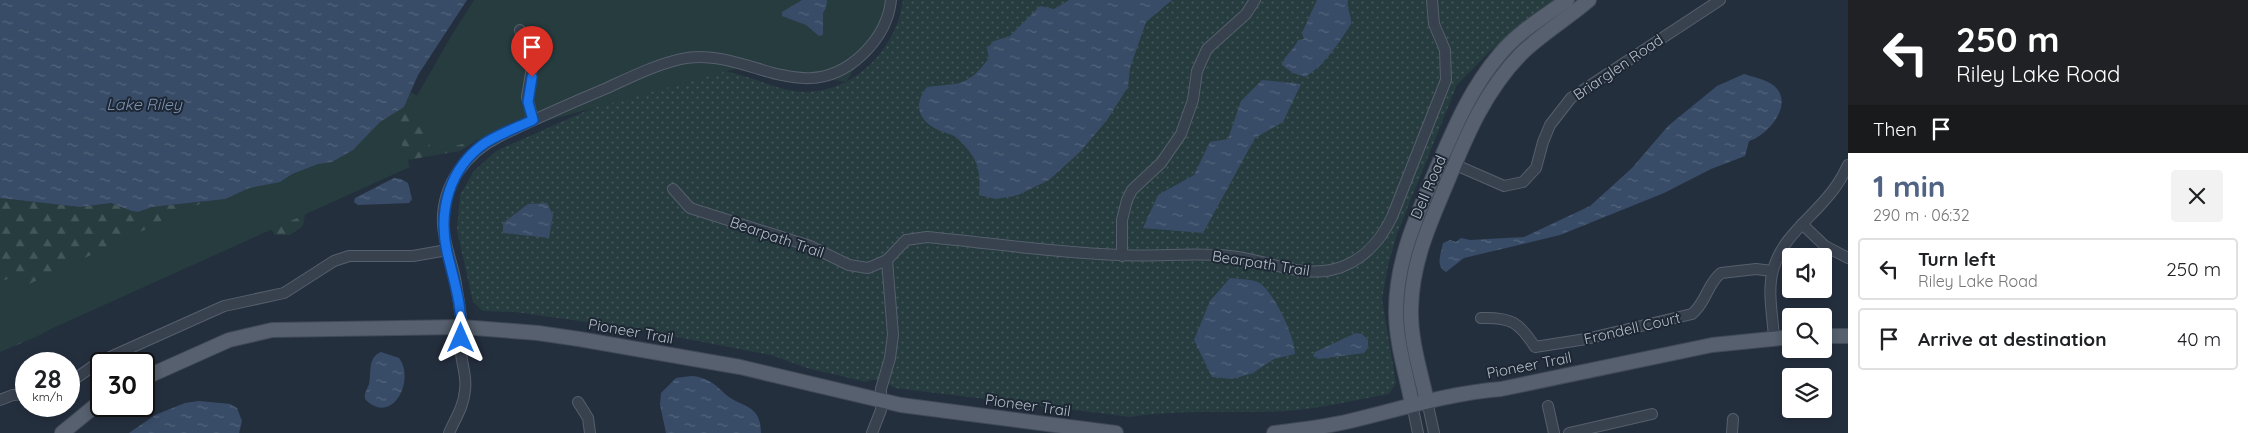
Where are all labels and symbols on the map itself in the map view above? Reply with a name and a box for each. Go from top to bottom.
pin [511,26,553,77]
street label: Briarglen Road [1569,30,1667,104]
water label: Lake Riley [106,94,183,114]
street label: Dell Road [1406,152,1450,222]
street label: Bearpath Trail [727,212,827,262]
street label: Bearpath Trail [1211,246,1311,280]
street label: Frondell Court [1582,308,1682,348]
position arrow [434,311,486,363]
street label: Pioneer Trail [587,314,675,348]
street label: Pioneer Trail [1485,347,1573,383]
speed limit sign: 30 [90,352,155,417]
street label: Pioneer Trail [984,390,1072,420]

